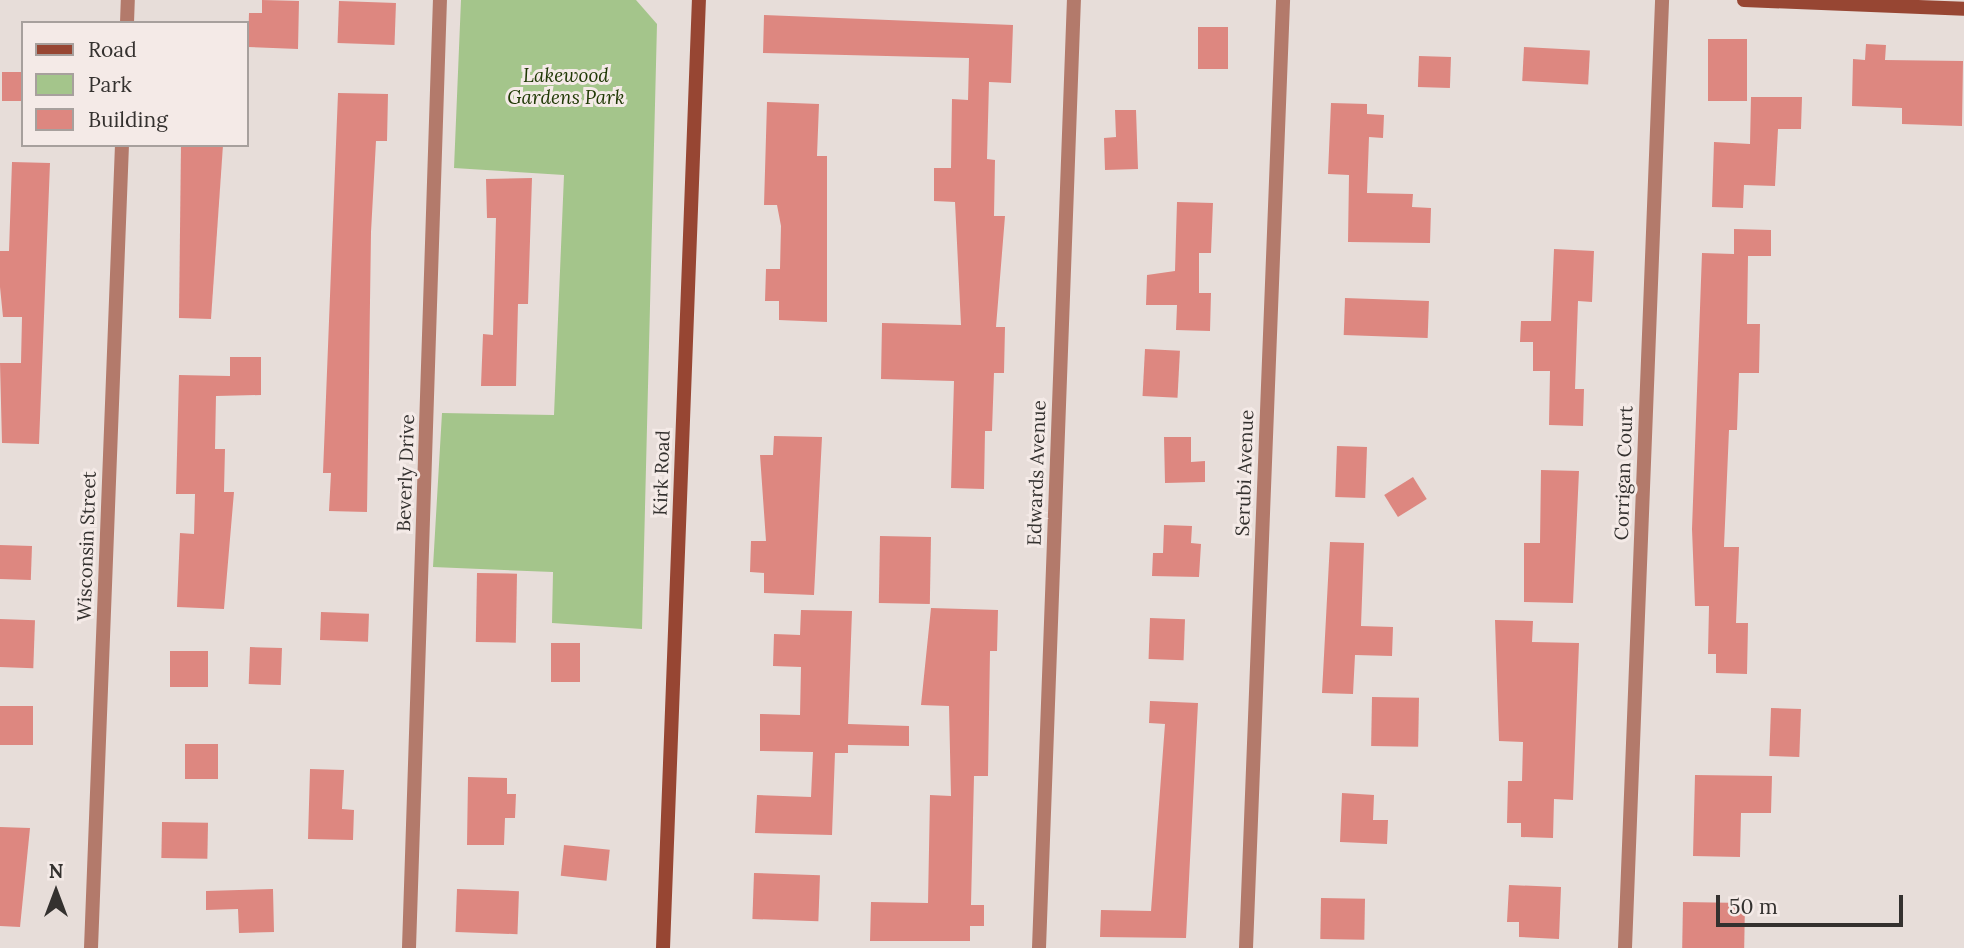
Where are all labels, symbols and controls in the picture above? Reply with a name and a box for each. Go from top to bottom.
legend [21,21,248,147]
text: Road [88,36,137,63]
park label: Lakewood Gardens Park [507,65,625,109]
text: Park [88,71,132,98]
text: Building [88,106,168,133]
street label: Edwards Avenue [1023,400,1051,546]
street label: Corrigan Court [1610,405,1638,541]
street label: Serubi Avenue [1231,409,1259,537]
street label: Beverly Drive [393,414,419,532]
street label: Kirk Road [649,430,675,516]
street label: Wisconsin Street [73,471,101,621]
north arrow [21,857,91,927]
text: N [49,859,63,883]
scale bar [1719,881,1906,925]
text: 50 m [1729,893,1778,920]

